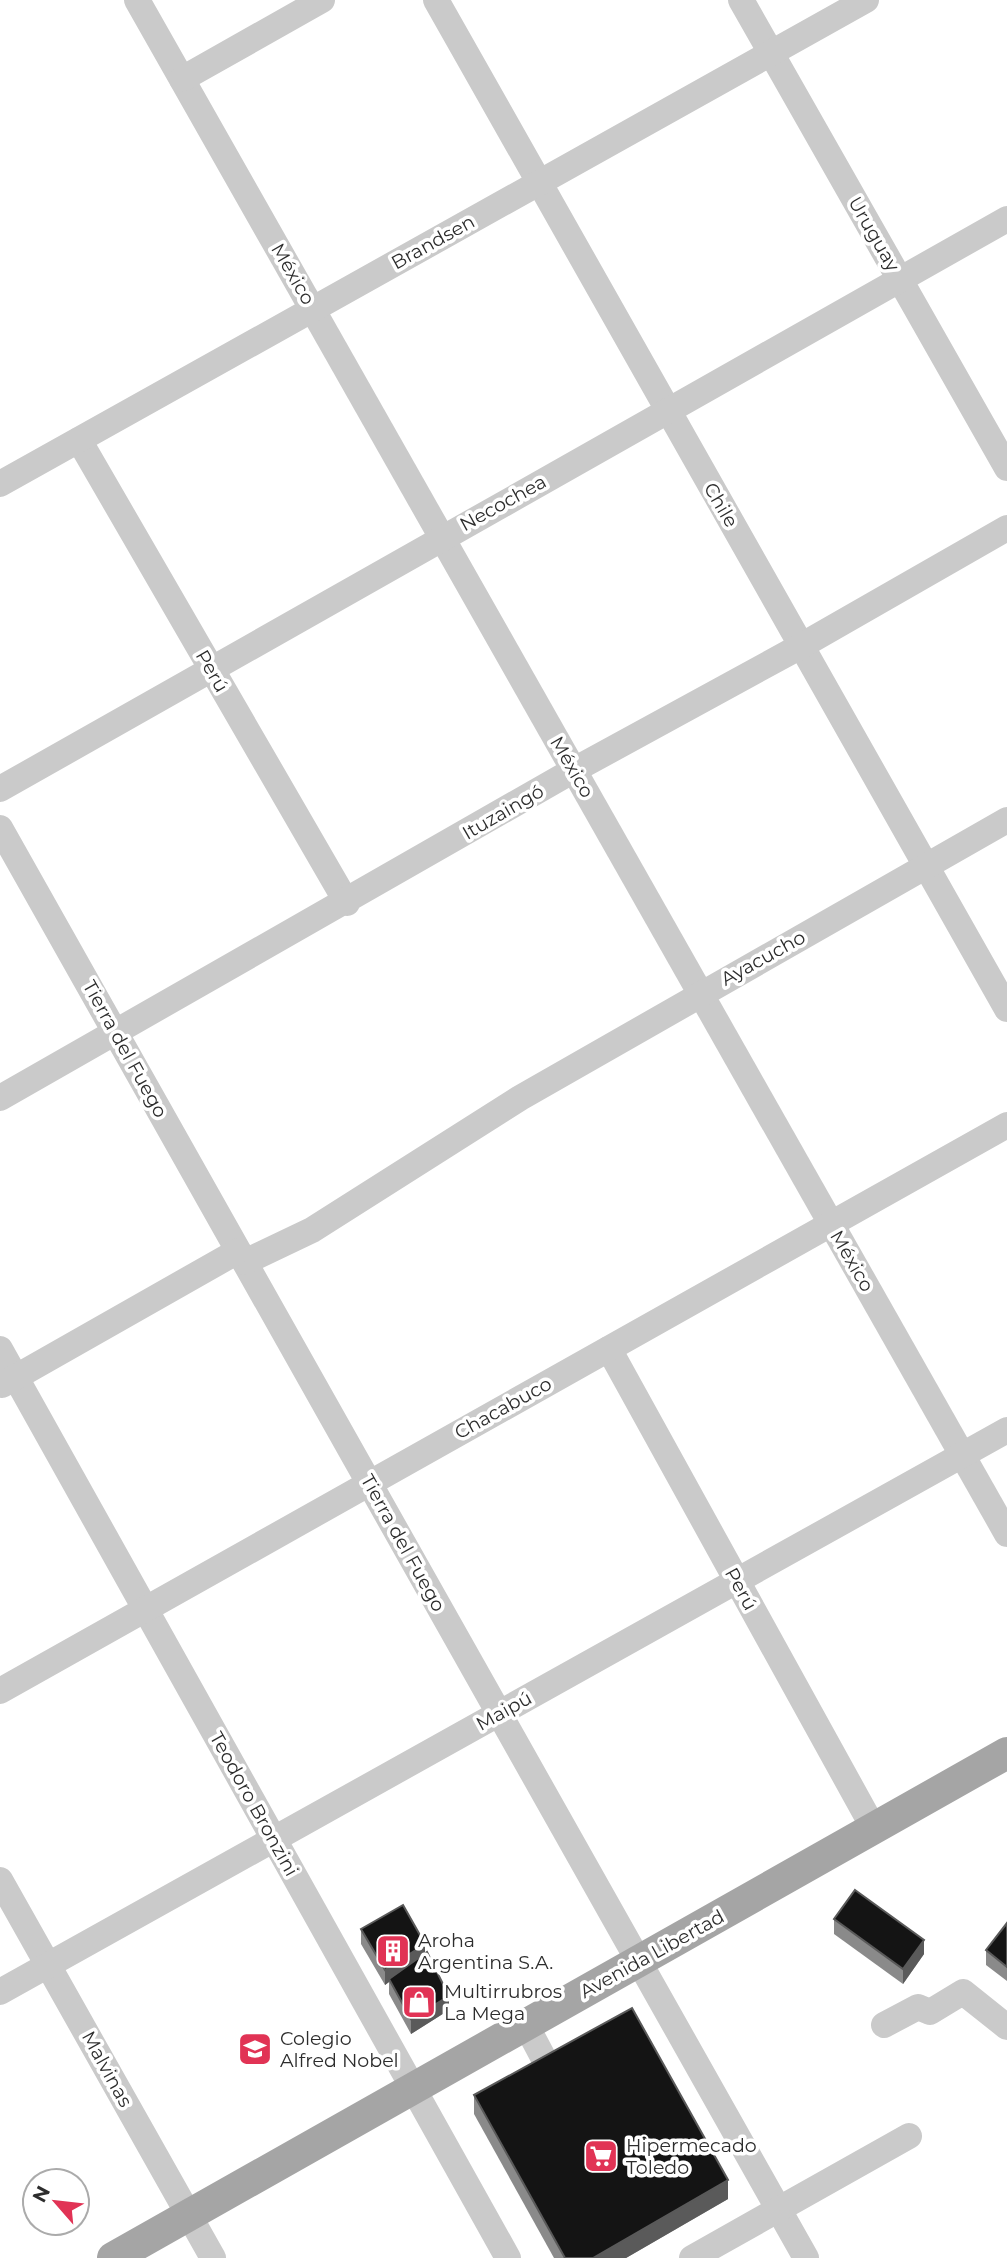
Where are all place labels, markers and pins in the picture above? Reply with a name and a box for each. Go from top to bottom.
place label: Aroha Argentina S.A. [418,1929,553,1974]
building icon: Aroha Argentina S.A. [374,1932,412,1970]
place label: Multirrubros La Mega [444,1980,562,2025]
shop icon: Multirrubros La Mega [400,1983,438,2021]
place label: Colegio Alfred Nobel [280,2027,399,2072]
school or university icon: Colegio Alfred Nobel [236,2030,274,2068]
place label: Hipermecado Toledo [626,2134,757,2179]
supermarket icon: Hipermecado Toledo [582,2137,620,2175]

